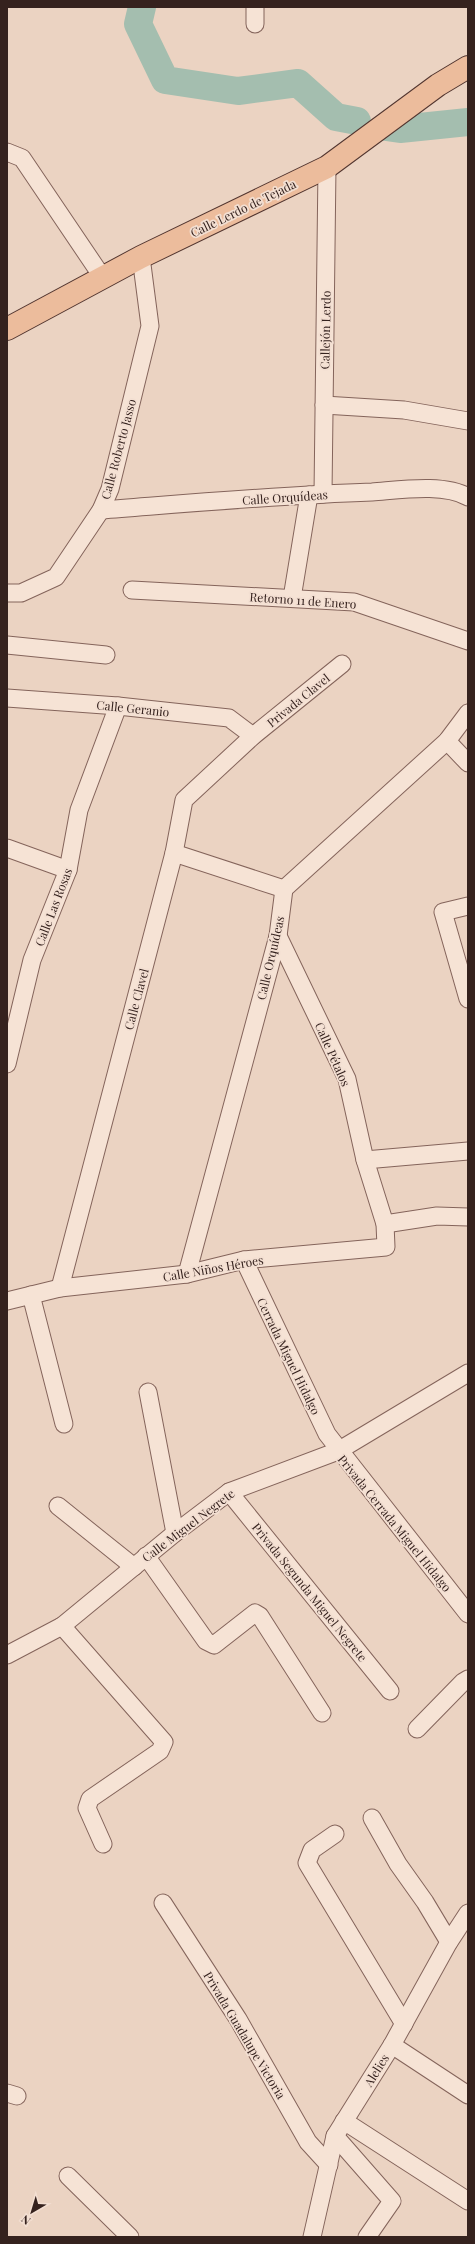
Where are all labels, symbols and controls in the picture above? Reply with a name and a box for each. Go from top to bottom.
street label: Calle Lerdo de Tejada [188,175,299,241]
street label: Callejón Lerdo [316,290,334,370]
street label: Calle Roberto Jasso [97,397,139,501]
street label: Calle Orquídeas [242,486,328,508]
street label: Retorno 11 de Enero [249,588,357,612]
street label: Privada Clavel [263,669,333,730]
street label: Calle Geranio [96,696,171,720]
street label: Calle Las Rosas [31,866,75,948]
street label: Calle Orquídeas [253,914,287,1002]
street label: Calle Clavel [120,966,152,1031]
street label: Calle Pétalos [312,1019,354,1089]
street label: Calle Niños Héroes [161,1251,265,1285]
street label: Cerrada Miguel Hidalgo [254,1295,324,1418]
street label: Privada Cerrada Miguel Hidalgo [335,1451,456,1595]
street label: Calle Miguel Negrete [138,1485,238,1565]
street label: Privada Segunda Miguel Negrete [249,1519,371,1665]
street label: Privada Guadalupe Victoria [201,1968,289,2102]
street label: Alelies [359,2051,392,2090]
north arrow [12,2192,52,2232]
text: N [18,2212,33,2229]

